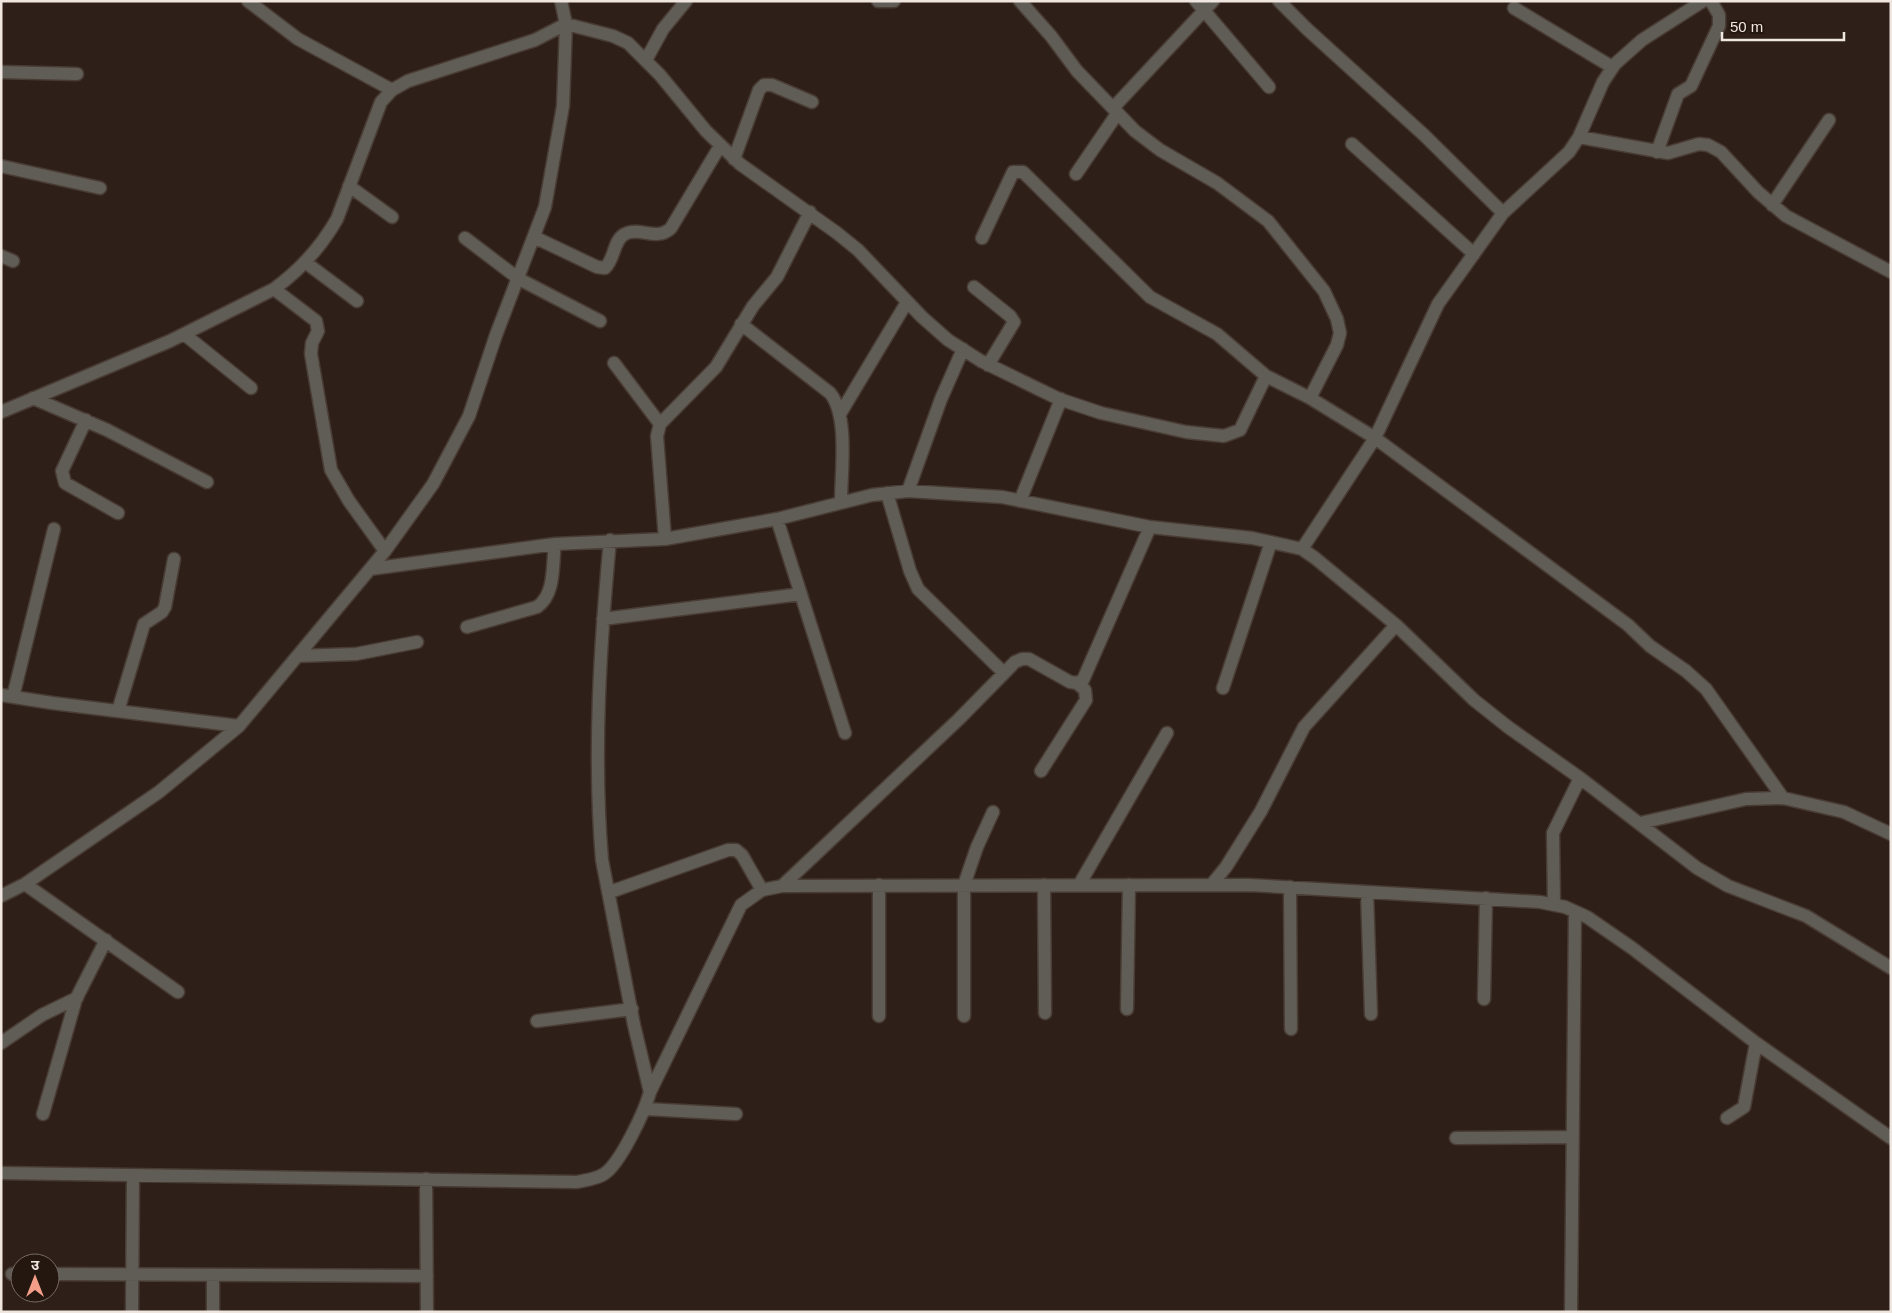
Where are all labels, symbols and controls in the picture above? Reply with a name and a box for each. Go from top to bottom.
scale bar [1722,10,1844,42]
text: 50 m [1730,18,1763,35]
north arrow [10,1253,60,1303]
text: उ [31,1257,40,1273]

